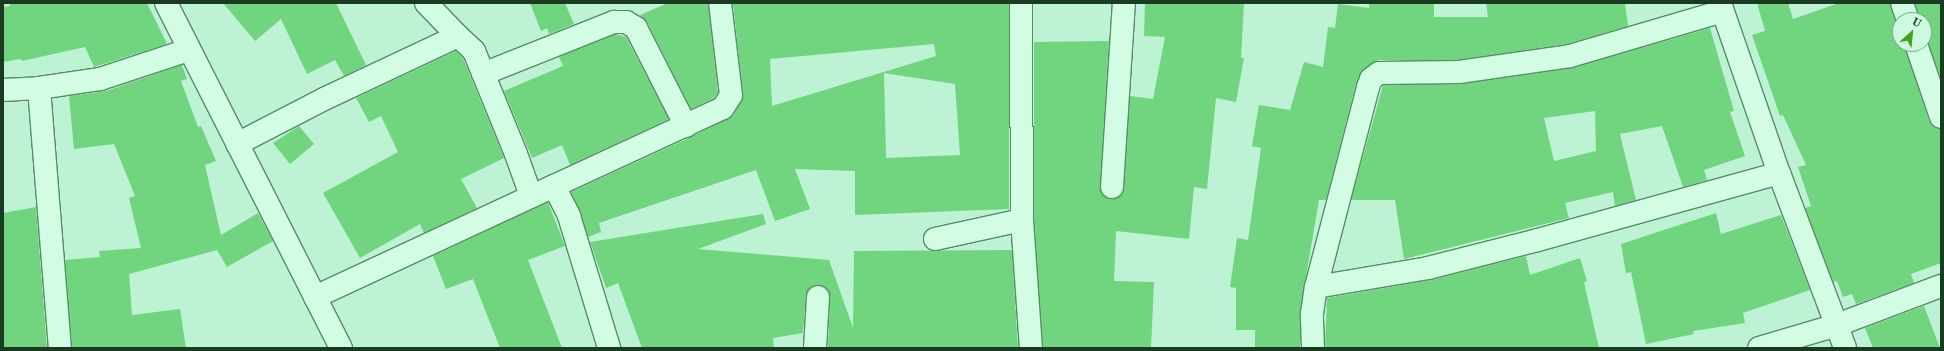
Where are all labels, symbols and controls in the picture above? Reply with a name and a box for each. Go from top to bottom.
north arrow [1892,12,1932,52]
text: U [1910,13,1924,30]

